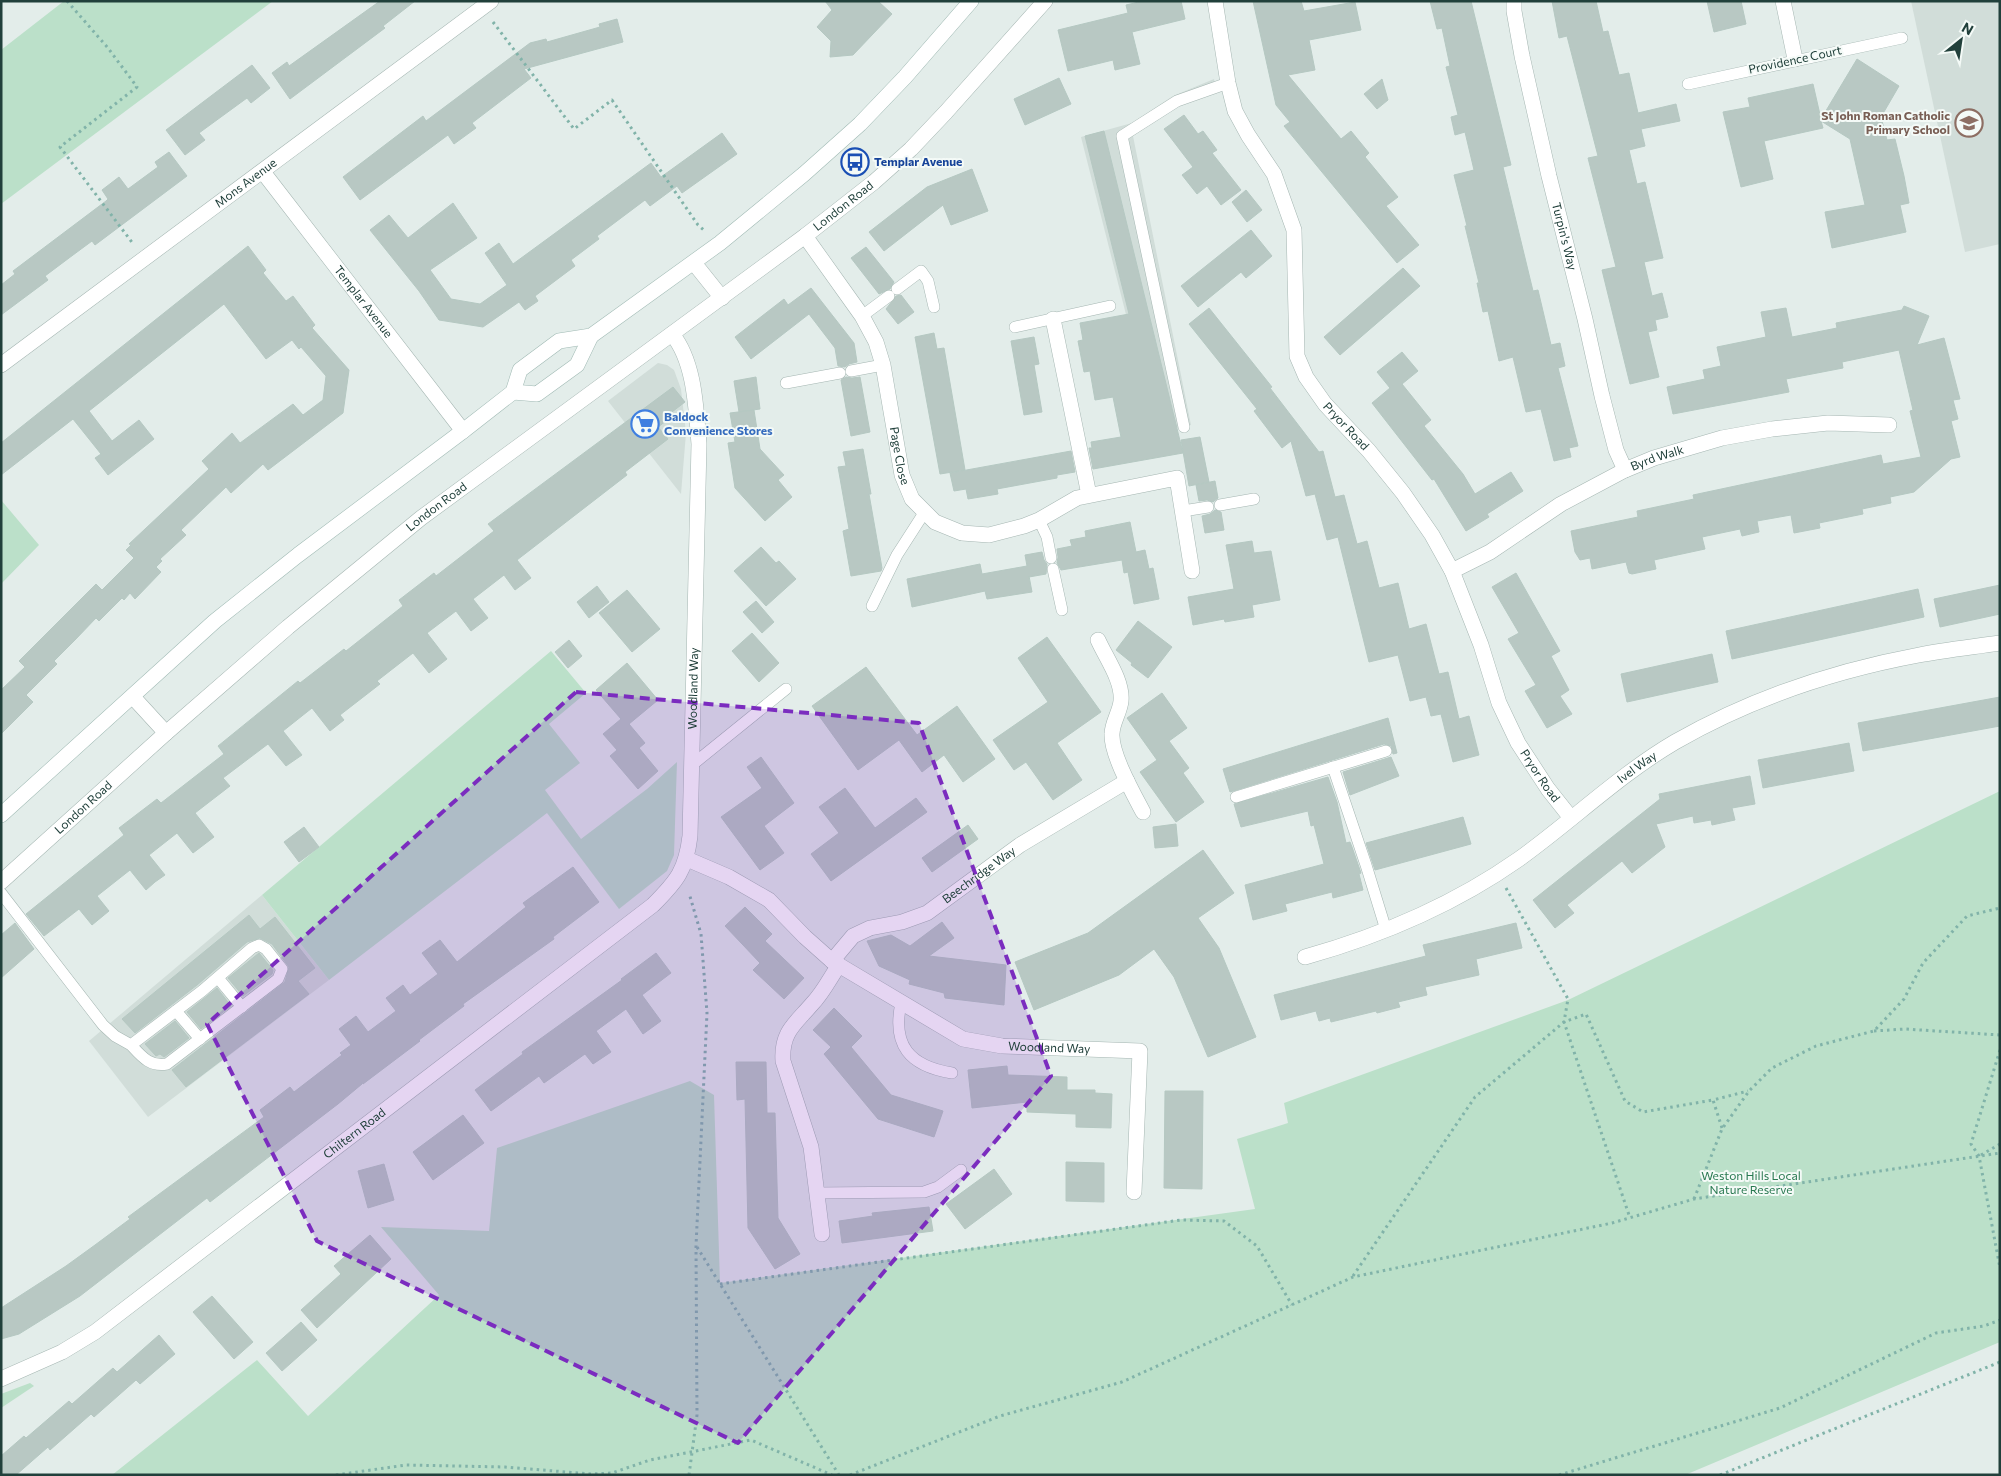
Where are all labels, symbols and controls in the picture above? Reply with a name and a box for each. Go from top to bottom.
north arrow [1936,15,1986,65]
text: N [1959,18,1977,38]
street label: Providence Court [1747,42,1843,76]
place label: St John Roman Catholic Primary School [1821,108,1950,136]
school or university icon: St John Roman Catholic Primary School [1954,108,1984,138]
bus stop icon: Templar Avenue [840,147,870,177]
place label: Templar Avenue [874,154,962,168]
street label: Mons Avenue [212,155,279,210]
street label: London Road [810,177,876,233]
street label: Turpin's Way [1550,201,1580,272]
street label: Templar Avenue [332,262,396,340]
street label: Pryor Road [1321,399,1373,453]
supermarket icon: Baldock Convenience Stores [630,409,660,439]
place label: Baldock Convenience Stores [664,409,773,437]
street label: Page Close [888,425,913,487]
street label: Byrd Walk [1628,442,1685,473]
street label: London Road [403,479,469,533]
street label: Woodland Way [684,647,700,730]
street label: Pryor Road [1518,746,1564,804]
street label: Ivel Way [1614,748,1659,785]
street label: London Road [51,777,114,836]
street label: Beechridge Way [939,843,1018,906]
street label: Woodland Way [1008,1038,1091,1055]
street label: Chiltern Road [320,1104,388,1161]
park label: Weston Hills Local Nature Reserve [1701,1168,1801,1196]

